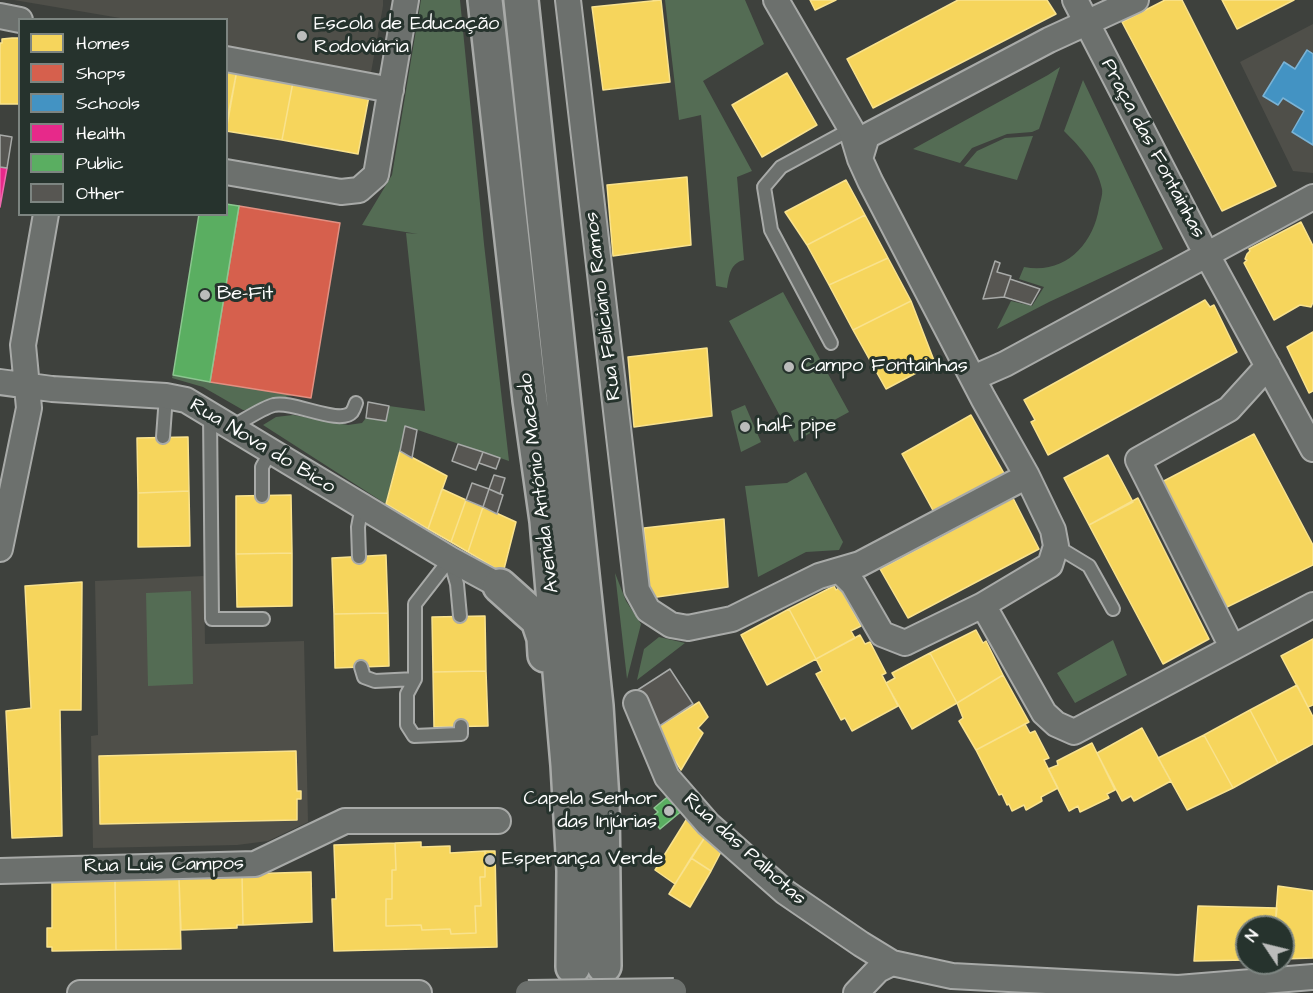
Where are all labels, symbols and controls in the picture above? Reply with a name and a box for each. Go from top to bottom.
place label: Escola de Educação Rodoviária [314,13,499,60]
legend [18,18,228,216]
marker: Escola de Educação Rodoviária [295,29,309,43]
text: Homes [76,31,130,56]
street label: Praça das Fontainhas [1095,55,1209,243]
text: Shops [76,61,126,86]
text: Schools [76,91,140,116]
text: Health [76,121,125,146]
text: Public [76,151,124,176]
text: Other [76,181,124,206]
street label: Rua Feliciano Ramos [581,210,627,402]
place label: Be-Fit [217,283,273,307]
marker: Be-Fit [198,288,212,302]
place label: Campo Fontainhas [801,355,968,379]
marker: Campo Fontainhas [782,360,796,374]
street label: Avenida António Macedo [515,372,565,594]
street label: Rua Nova do Bico [185,394,339,500]
place label: half pipe [757,415,836,439]
marker: half pipe [738,420,752,434]
place label: Capela Senhor das Injúrias [524,788,657,835]
street label: Rua das Palhotas [678,789,810,911]
marker: Capela Senhor das Injúrias [662,804,676,818]
place label: Esperança Verde [502,848,663,872]
street label: Rua Luis Campos [84,853,244,879]
marker: Esperança Verde [483,853,497,867]
north arrow [1235,915,1295,975]
text: N [1240,925,1264,946]

